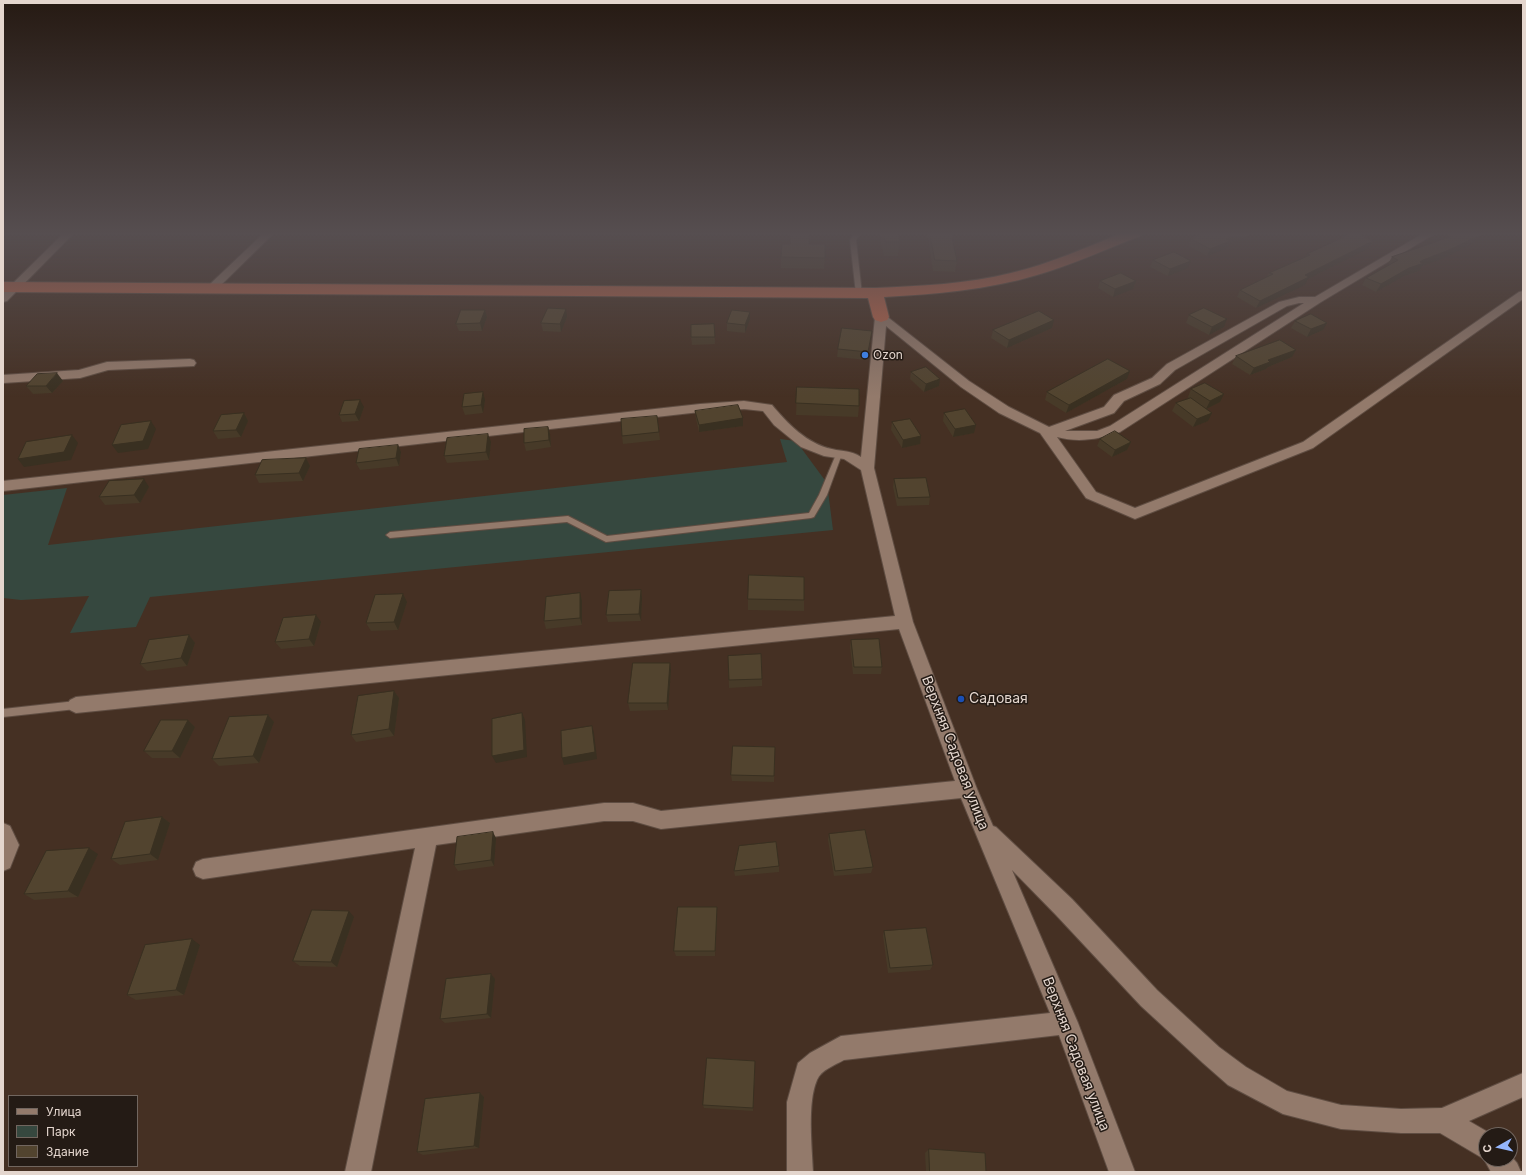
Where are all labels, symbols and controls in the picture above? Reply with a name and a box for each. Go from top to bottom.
place label: Ozon [873,348,903,362]
marker: Ozon [860,350,870,360]
street label: Верхняя Садовая улица [918,674,992,832]
place label: Садовая [969,691,1028,707]
marker: Садовая [956,694,966,704]
street label: Верхняя Садовая улица [1039,975,1113,1133]
legend [8,1095,138,1167]
text: Улица [46,1104,81,1119]
text: Парк [46,1124,76,1139]
north arrow [1478,1127,1518,1167]
text: Здание [46,1144,89,1159]
text: С [1480,1144,1495,1154]

